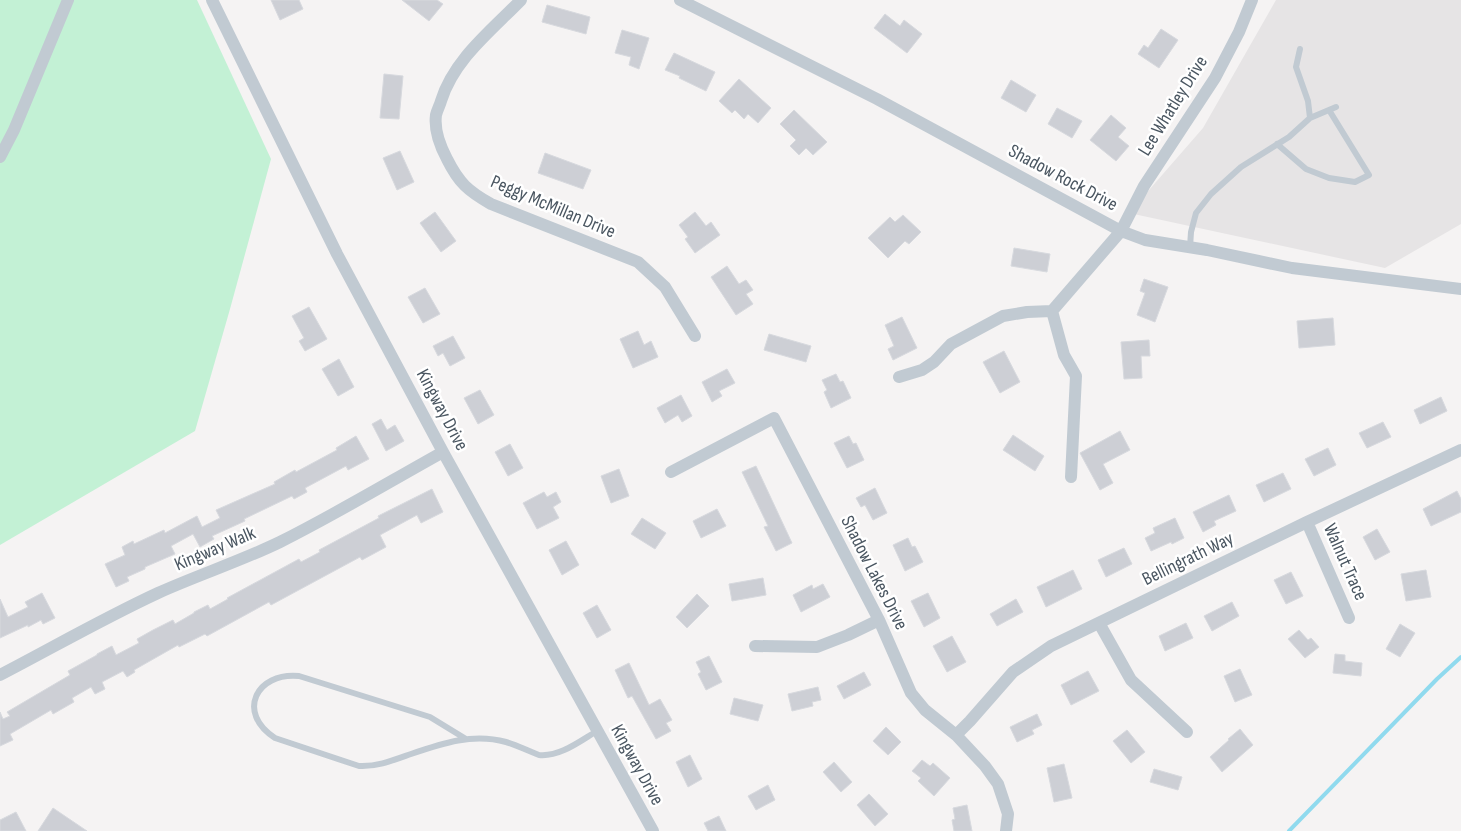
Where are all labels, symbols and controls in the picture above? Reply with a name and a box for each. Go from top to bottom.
street label: Lee Whatley Drive [1133,52,1213,160]
street label: Shadow Rock Drive [1004,140,1122,216]
street label: Peggy McMillan Drive [487,170,619,244]
street label: Kingway Drive [411,365,473,455]
street label: Shadow Lakes Drive [835,512,913,634]
street label: Walnut Trace [1318,520,1372,604]
street label: Kingway Walk [171,521,260,576]
street label: Bellingrath Way [1139,527,1238,591]
street label: Kingway Drive [605,721,669,809]

